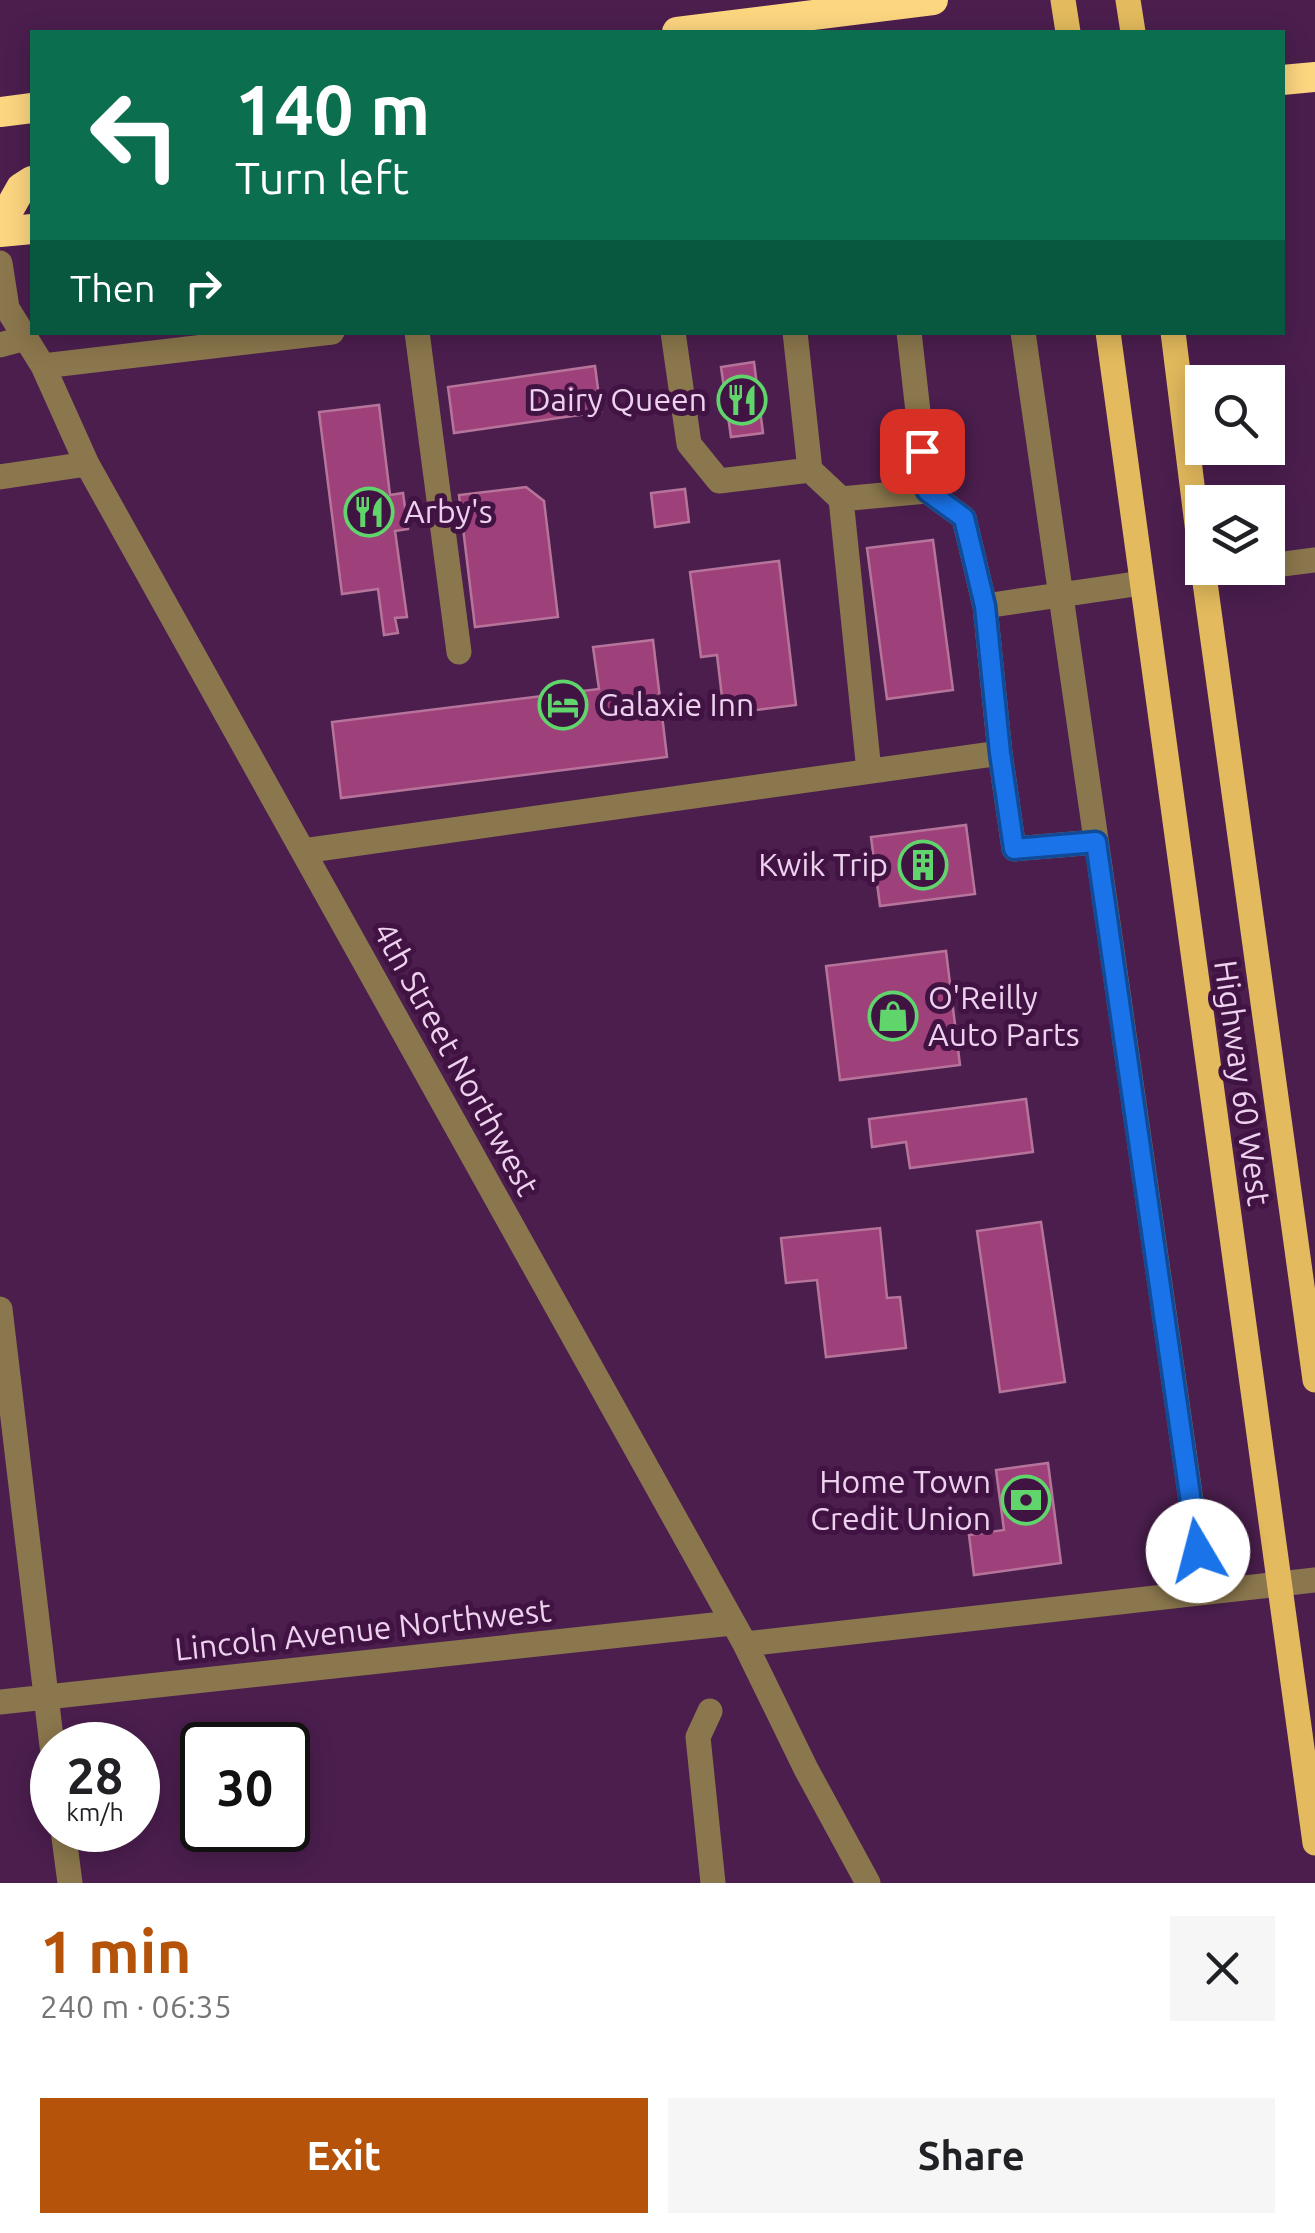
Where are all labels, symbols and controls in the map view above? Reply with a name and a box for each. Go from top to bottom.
icon: left [70,70,200,200]
text: 140 m [235,70,430,148]
text: Turn left [235,152,409,203]
icon: right [176,260,231,315]
text: Then [70,267,156,309]
map controls [1185,365,1285,585]
button: search [1185,365,1285,465]
restaurant icon: Dairy Queen [716,374,768,426]
place label: Dairy Queen [528,381,707,417]
pin [880,409,965,494]
icon: arrive [895,424,950,479]
button: layers [1185,485,1285,585]
restaurant icon: Arby's [343,486,395,538]
place label: Arby's [404,493,493,529]
hotel icon: Galaxie Inn [537,679,589,731]
place label: Galaxie Inn [598,686,754,722]
building icon: Kwik Trip [897,839,949,891]
place label: Kwik Trip [758,846,888,882]
street label: 4th Street Northwest [367,916,547,1202]
street label: Highway 60 West [1208,958,1278,1208]
place label: O'Reilly Auto Parts [928,979,1080,1052]
shop icon: O'Reilly Auto Parts [867,990,919,1042]
place label: Home Town Credit Union [810,1463,991,1536]
bank icon: Home Town Credit Union [1000,1474,1052,1526]
position arrow [1146,1499,1250,1603]
street label: Lincoln Avenue Northwest [173,1591,553,1667]
speed limit sign: 30 [180,1722,310,1852]
text: 28 [67,1747,123,1803]
text: km/h [66,1798,124,1826]
button: close [1170,1916,1275,2021]
text: 1 min [40,1917,192,1984]
text: 240 m · 06:35 [40,1988,232,2024]
button: Exit [40,2098,648,2213]
button: Share [668,2098,1275,2213]

